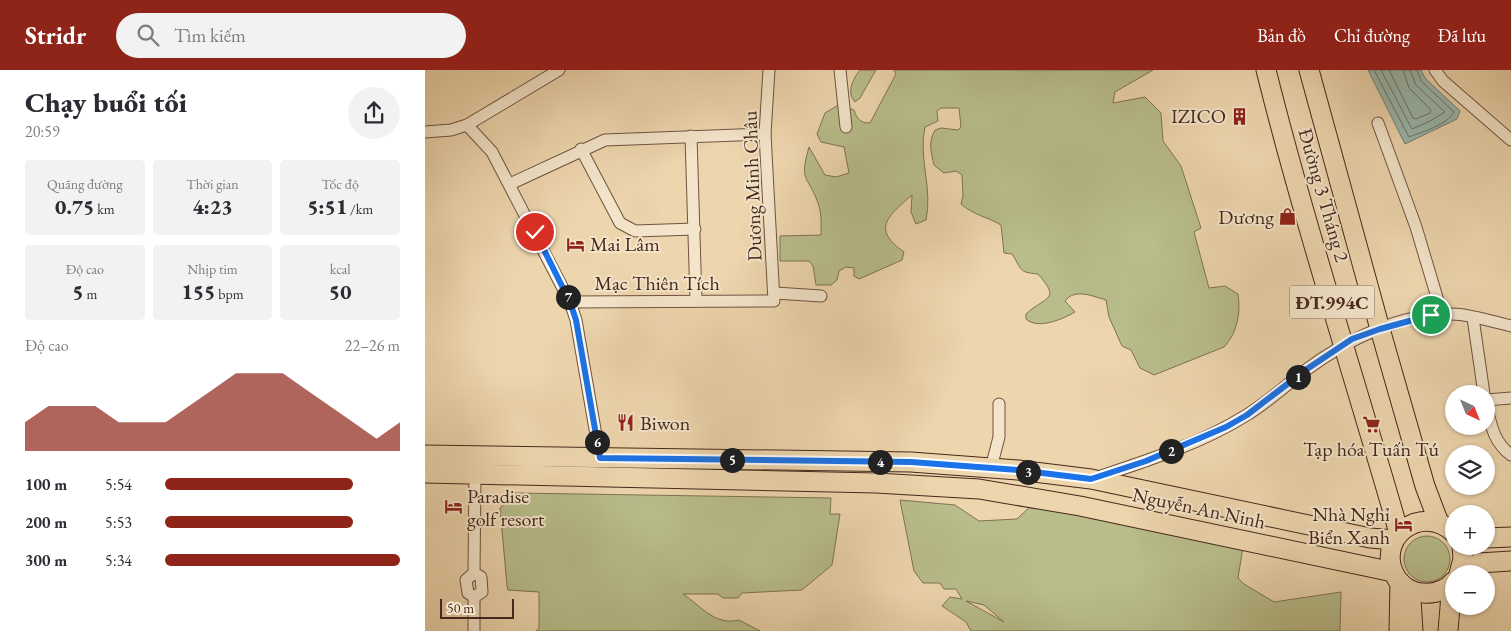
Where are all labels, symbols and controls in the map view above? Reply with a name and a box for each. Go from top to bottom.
search box [116,13,466,58]
text: Stridr [25,20,86,51]
icon: search [134,21,162,49]
text: Tìm kiếm [174,23,246,48]
text: Bản đồ [1257,24,1306,47]
text: Chỉ đường [1334,24,1410,47]
text: Đã lưu [1438,24,1486,47]
text: Chạy buổi tối [25,84,187,120]
button: share [348,87,400,139]
place label: IZICO [1171,103,1226,129]
building icon: IZICO [1230,106,1250,126]
street label: Dương Minh Châu [736,110,768,262]
text: 20:59 [25,121,60,142]
street label: Đường 3 Tháng 2 [1293,125,1356,265]
text: Quãng đường [47,175,123,193]
text: Thời gian [186,175,239,193]
text: Tốc độ [321,175,359,193]
text: 0.75 [55,193,94,220]
text: 4:23 [192,193,233,220]
text: 5:51 [307,193,347,220]
text: km [94,200,115,218]
text: /km [347,200,373,218]
place label: Dương [1218,204,1274,230]
shop icon: Dương [1278,207,1298,227]
pin [514,211,556,253]
icon: check [521,218,549,246]
place label: Mai Lâm [590,231,660,257]
hotel icon: Mai Lâm [566,234,586,254]
text: Độ cao [66,260,104,278]
text: Nhịp tim [187,260,238,278]
text: kcal [330,260,351,278]
street label: Mạc Thiên Tích [594,270,720,296]
text: 5 [72,278,84,305]
text: 155 [181,278,215,305]
text: 50 [329,278,352,305]
pin: 7 [555,284,581,310]
text: m [84,285,97,303]
text: bpm [215,285,244,303]
road number: ĐT.994C [1289,286,1375,318]
text: 7 [565,288,572,306]
pin [1410,294,1452,336]
icon: arrive [1417,301,1445,329]
text: Độ cao [25,335,69,356]
text: 22–26 m [345,335,400,356]
pin: 1 [1285,364,1311,390]
text: 1 [1295,368,1302,386]
north arrow [1445,385,1495,435]
map controls [1445,385,1495,615]
place label: Biwon [640,410,691,436]
restaurant icon: Biwon [616,413,636,433]
supermarket icon: Tạp hóa Tuấn Tú [1361,415,1381,435]
pin: 6 [585,430,609,454]
text: 6 [594,433,601,451]
place label: Tạp hóa Tuấn Tú [1303,436,1439,462]
pin: 2 [1159,438,1183,464]
text: 2 [1168,442,1175,460]
button: layers [1445,445,1495,495]
pin: 5 [719,448,745,472]
pin: 4 [867,450,893,474]
text: 5 [729,451,736,469]
text: 4 [877,453,884,471]
pin: 3 [1015,460,1041,484]
text: 3 [1025,463,1032,481]
text: 100 m [25,474,67,495]
text: 5:54 [105,474,132,495]
street label: Nguyễn An Ninh [1130,481,1268,535]
place label: Paradise golf resort [467,483,545,532]
hotel icon: Paradise golf resort [443,497,463,517]
place label: Nhà Nghỉ Biển Xanh [1308,501,1390,550]
button: + [1445,505,1495,555]
text: 200 m [25,512,67,533]
text: 5:53 [105,512,132,533]
hotel icon: Nhà Nghỉ Biển Xanh [1394,515,1414,535]
text: 300 m [25,550,67,571]
text: 5:34 [105,550,132,571]
button: − [1445,565,1495,615]
scale bar [440,596,514,619]
text: 50 m [447,599,474,617]

